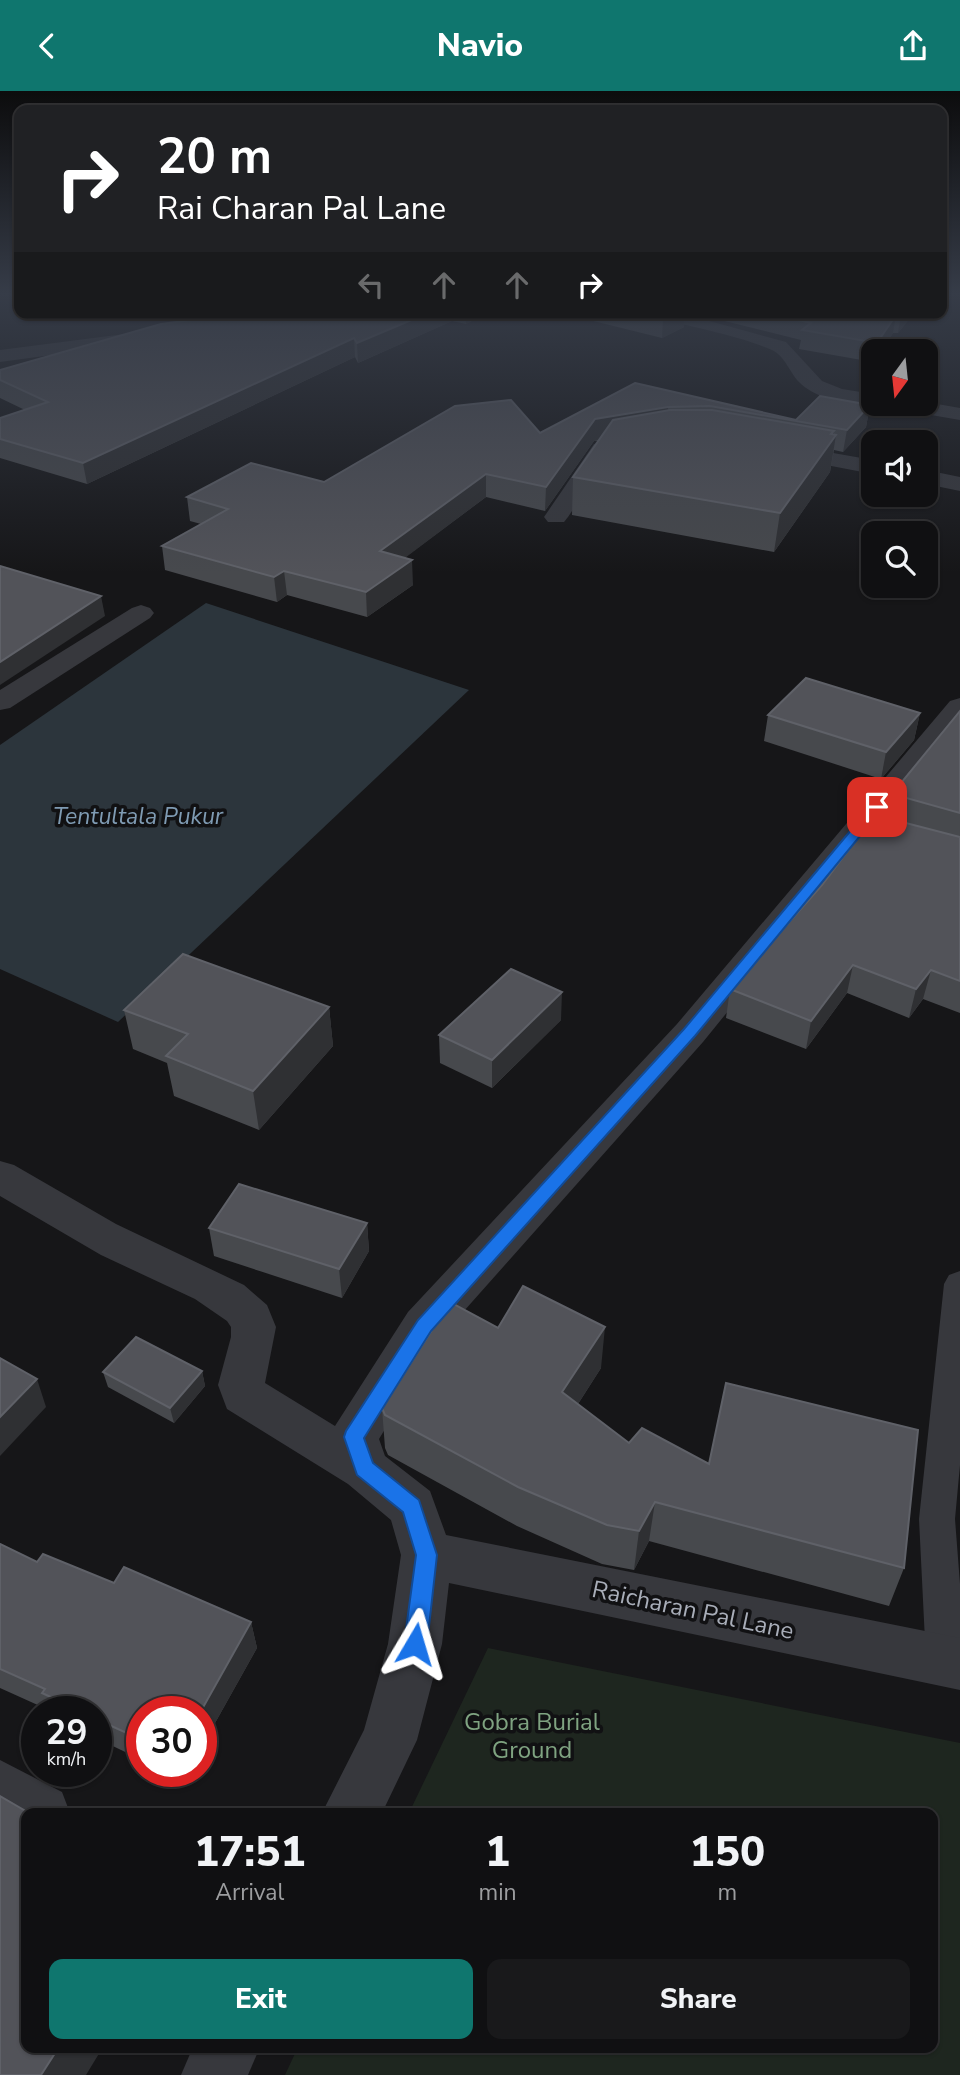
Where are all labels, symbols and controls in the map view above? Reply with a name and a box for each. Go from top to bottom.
text: Navio [437,24,523,67]
icon: back [28,27,66,65]
icon: share [894,27,932,65]
text: 20 m [157,123,272,190]
icon: right [42,133,133,224]
text: Rai Charan Pal Lane [157,187,446,230]
icon: left [352,266,390,304]
icon: ahead [425,266,463,304]
icon: ahead [498,266,536,304]
icon: right [571,266,609,304]
north arrow [861,339,938,417]
map controls [861,339,938,598]
button: sound [861,430,938,507]
button: search [861,521,938,598]
pin [847,777,907,837]
icon: arrive [858,788,896,826]
water label: Tentultala Pukur [53,801,224,832]
street label: Raicharan Pal Lane [589,1573,797,1647]
position arrow [378,1607,452,1681]
speed limit sign: 30 [126,1696,217,1787]
park label: Gobra Burial Ground [464,1706,600,1766]
text: 29 [45,1709,88,1756]
text: km/h [47,1747,86,1771]
text: 17:51 [194,1824,306,1881]
text: 1 [485,1824,510,1881]
text: 150 [690,1824,765,1881]
text: Arrival [215,1877,284,1908]
text: min [479,1877,517,1908]
text: m [717,1877,737,1908]
button: Exit [49,1959,473,2039]
button: Share [487,1959,910,2039]

